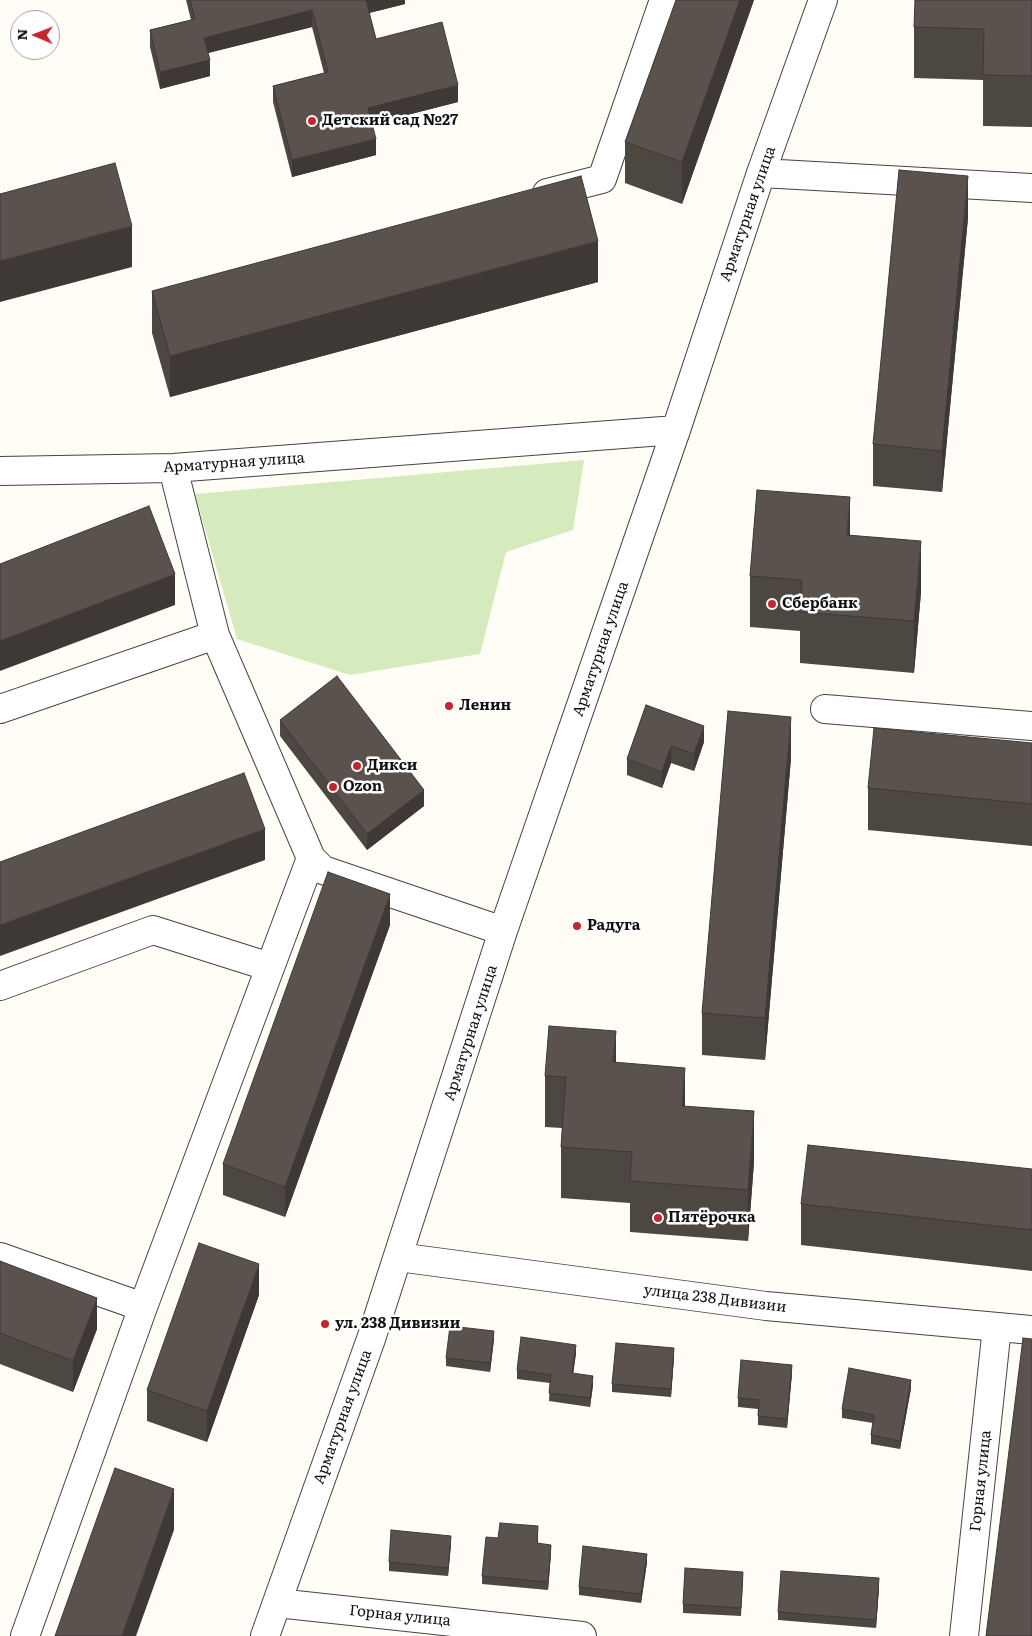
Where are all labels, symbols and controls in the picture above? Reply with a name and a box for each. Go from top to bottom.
north arrow [10,10,60,60]
text: N [11,29,31,41]
place label: Детский сад №27 [322,112,458,130]
marker: Детский сад №27 [306,115,318,127]
street label: Арматурная улица [716,144,780,284]
street label: Арматурная улица [163,449,305,477]
street label: Арматурная улица [569,579,633,719]
place label: Сбербанк [782,595,858,613]
marker: Сбербанк [766,598,778,610]
place label: Ленин [459,697,511,715]
marker: Ленин [443,700,455,712]
place label: Дикси [367,757,417,775]
marker: Дикси [351,760,363,772]
place label: Ozon [343,778,382,796]
marker: Ozon [327,781,339,793]
place label: Радуга [587,917,640,935]
marker: Радуга [571,920,583,932]
street label: Арматурная улица [441,963,501,1103]
place label: Пятёрочка [668,1209,756,1227]
marker: Пятёрочка [652,1212,664,1224]
street label: улица 238 Дивизии [643,1281,787,1317]
place label: ул. 238 Дивизии [335,1315,460,1333]
marker: ул. 238 Дивизии [319,1318,331,1330]
street label: Арматурная улица [310,1347,376,1487]
street label: Горная улица [967,1429,995,1533]
street label: Горная улица [348,1602,452,1630]

